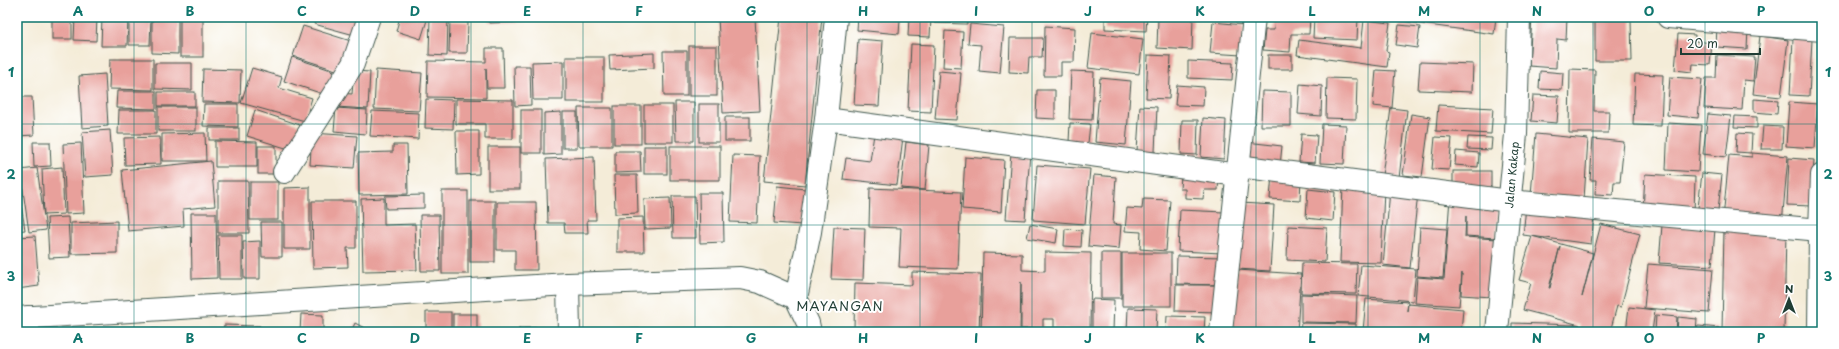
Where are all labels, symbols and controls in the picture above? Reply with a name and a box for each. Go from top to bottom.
text: A [73,1,83,20]
text: B [186,1,195,20]
text: C [297,1,307,20]
text: D [410,1,420,20]
text: E [523,1,531,20]
text: F [635,1,643,20]
text: G [746,1,756,20]
text: H [858,1,868,20]
text: I [974,1,978,20]
text: J [1084,1,1092,20]
text: K [1195,1,1205,20]
text: L [1308,1,1316,20]
text: M [1418,1,1430,20]
text: N [1532,1,1542,20]
text: O [1644,1,1654,20]
text: P [1757,1,1766,20]
scale bar [1681,30,1760,56]
text: 20 m [1687,34,1718,52]
text: 1 [8,62,14,81]
text: 1 [1825,62,1831,81]
street label: Jalan Kakap [1500,141,1523,209]
text: 2 [6,164,16,183]
text: 2 [1823,164,1833,183]
text: 3 [7,266,16,285]
text: 3 [1824,266,1833,285]
north arrow [1769,279,1809,319]
text: N [1785,280,1794,297]
district label: MAYANGAN [796,296,884,315]
text: A [73,328,83,347]
text: B [186,328,195,347]
text: C [297,328,307,347]
text: D [410,328,420,347]
text: E [523,328,531,347]
text: F [635,328,643,347]
text: G [746,328,756,347]
text: H [858,328,868,347]
text: I [974,328,978,347]
text: J [1084,328,1092,347]
text: K [1195,328,1205,347]
text: L [1308,328,1316,347]
text: M [1418,328,1430,347]
text: N [1532,328,1542,347]
text: O [1644,328,1654,347]
text: P [1757,328,1766,347]

